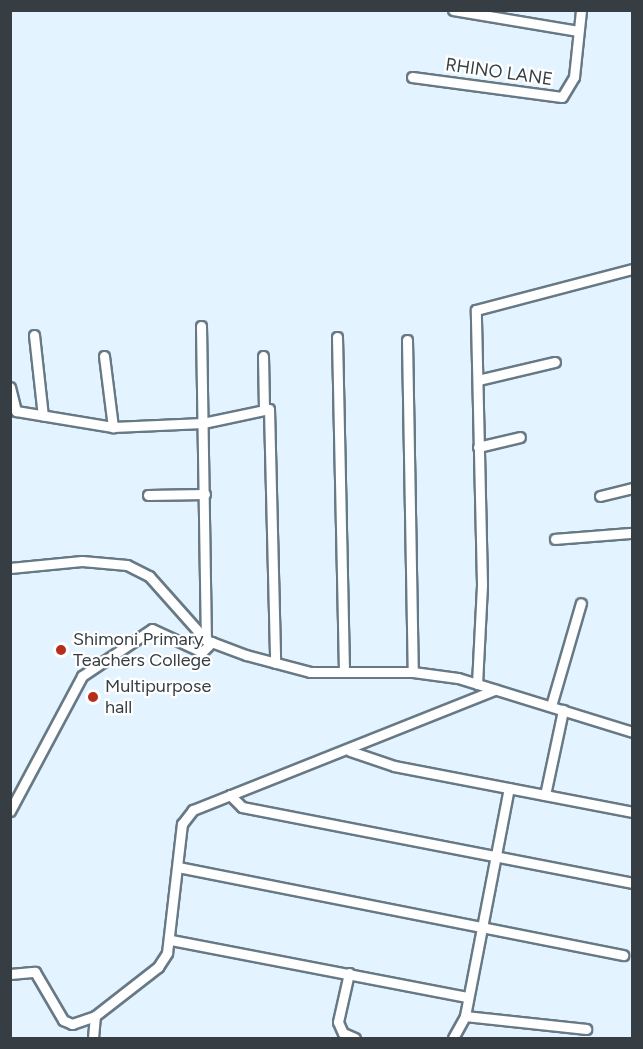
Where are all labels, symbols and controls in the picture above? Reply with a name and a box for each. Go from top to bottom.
street label: RHINO LANE [444,54,554,90]
place label: Shimoni Primary Teachers College [73,629,211,672]
marker: Shimoni Primary Teachers College [54,643,68,657]
place label: Multipurpose hall [105,676,211,718]
marker: Multipurpose hall [86,690,100,704]

